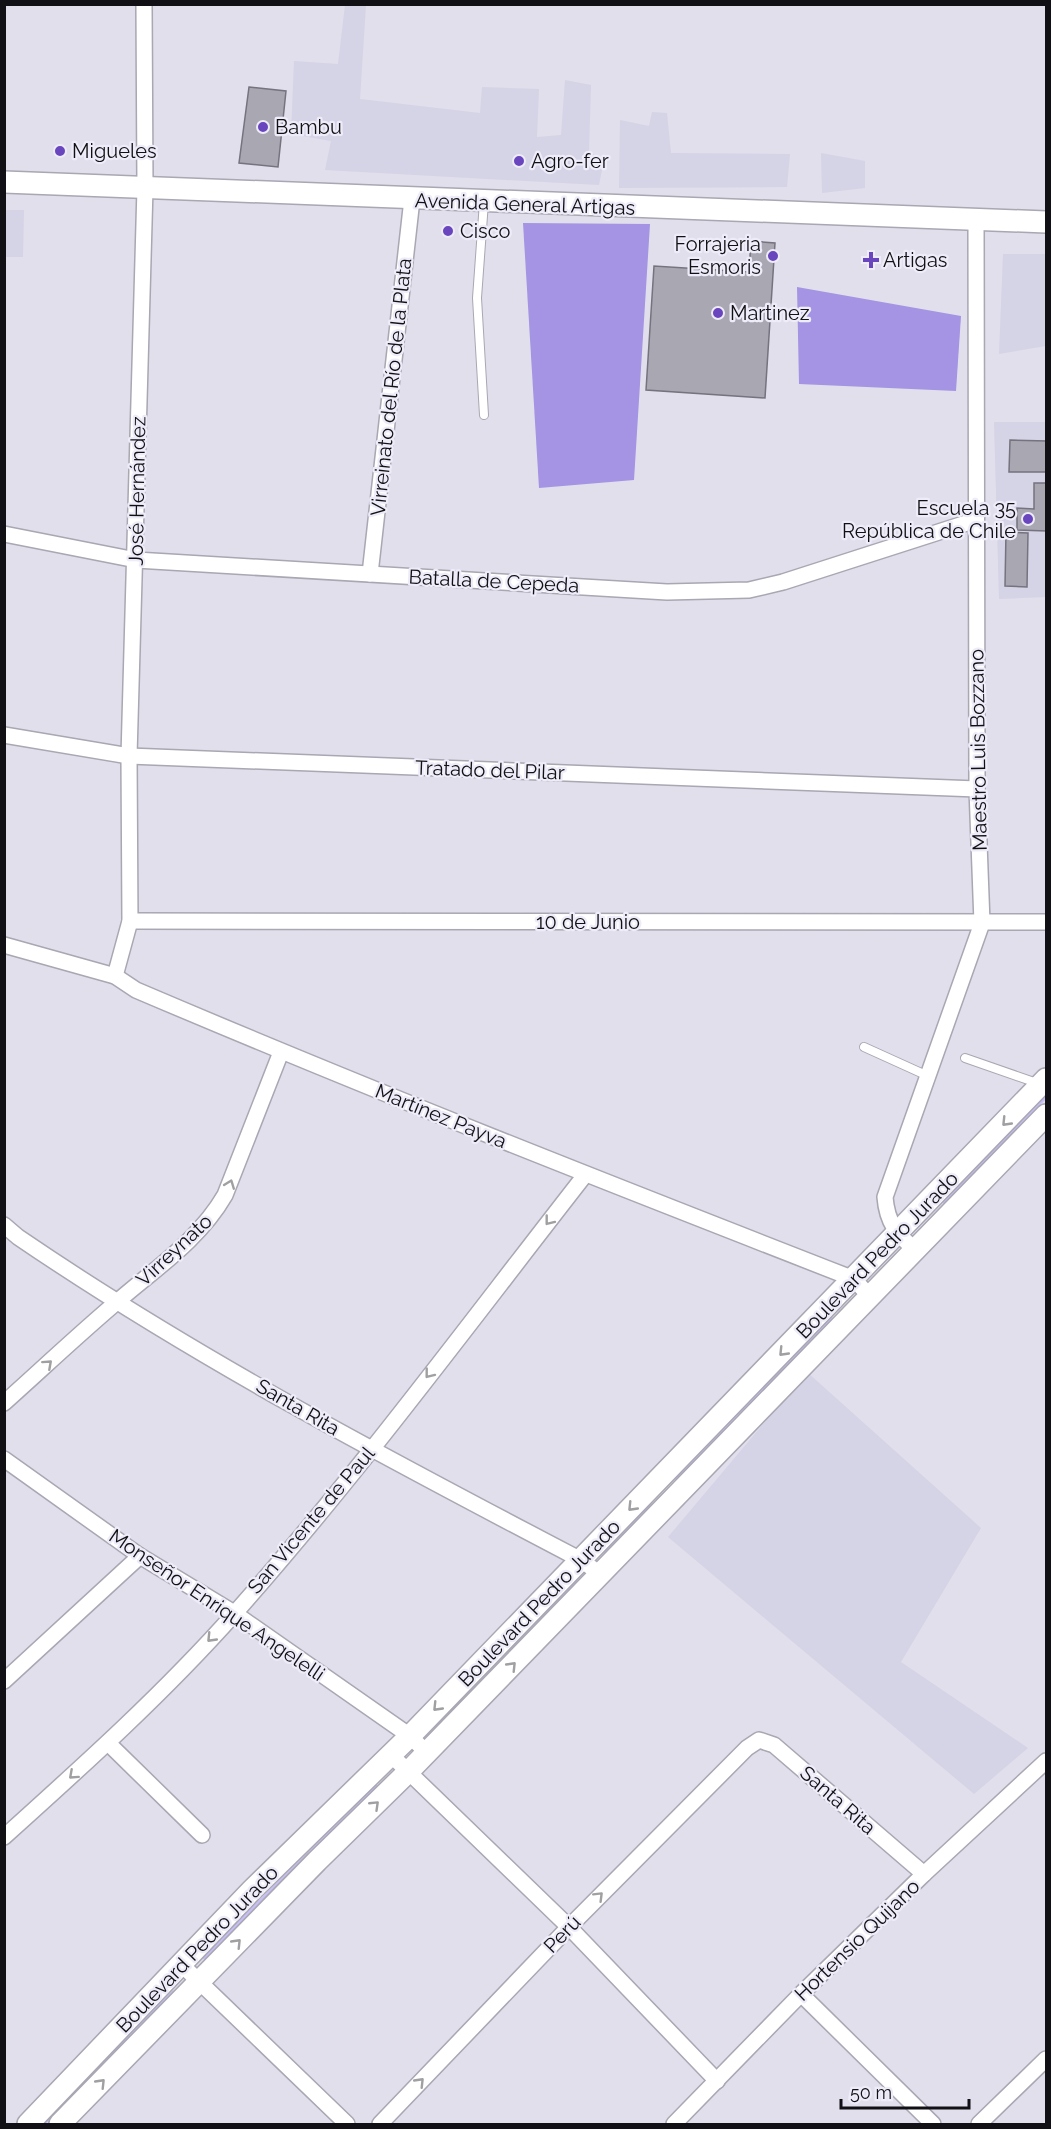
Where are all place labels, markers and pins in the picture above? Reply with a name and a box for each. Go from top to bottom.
place label: Bambu [275,115,342,139]
marker: Bambu [256,120,270,134]
place label: Migueles [72,139,157,163]
marker: Migueles [53,144,67,158]
place label: Agro-fer [531,149,609,173]
marker: Agro-fer [512,154,526,168]
place label: Cisco [460,219,511,243]
marker: Cisco [441,224,455,238]
place label: Forrajeria Esmoris [675,232,761,279]
place label: Artigas [883,248,948,272]
marker: Forrajeria Esmoris [766,249,780,263]
marker: Artigas [864,253,878,267]
place label: Martinez [730,301,810,325]
marker: Martinez [711,306,725,320]
place label: Escuela 35 República de Chile [842,496,1016,543]
marker: Escuela 35 República de Chile [1021,512,1035,526]

